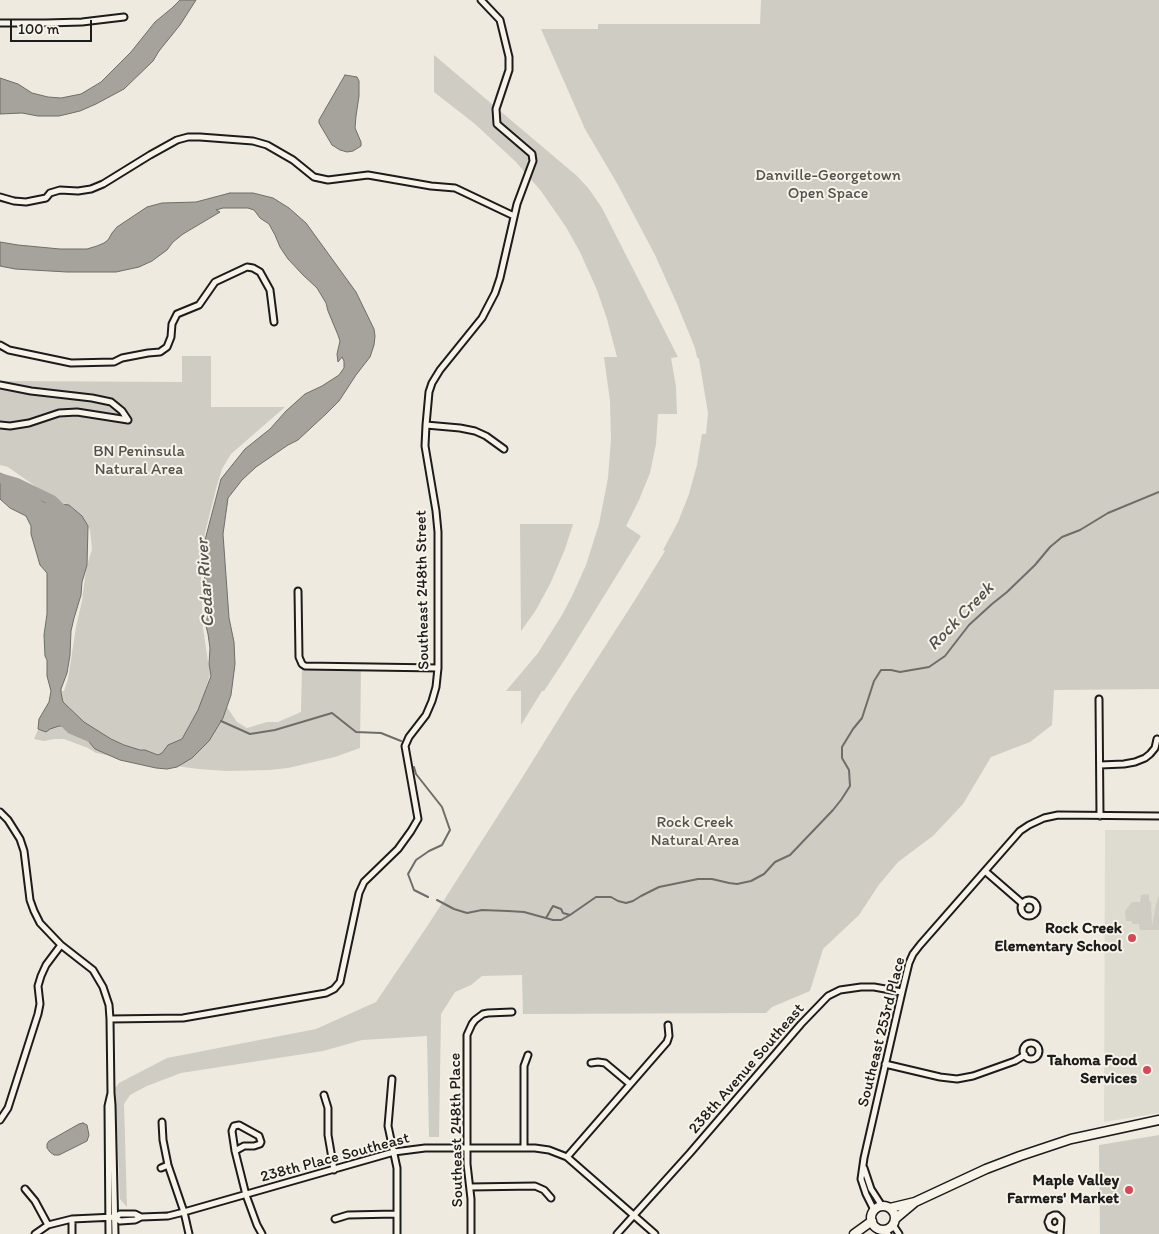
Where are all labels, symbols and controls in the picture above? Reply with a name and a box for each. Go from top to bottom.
scale bar [12,10,95,42]
text: 100 m [18,20,59,38]
park label: Danville-Georgetown Open Space [755,166,901,204]
park label: BN Peninsula Natural Area [93,442,185,480]
street label: Southeast 248th Street [412,510,434,670]
water label: Cedar River [192,538,220,628]
water label: Rock Creek [923,578,999,656]
park label: Rock Creek Natural Area [651,813,739,851]
place label: Rock Creek Elementary School [994,919,1122,957]
marker: Rock Creek Elementary School [1126,932,1138,944]
street label: Southeast 253rd Place [854,955,910,1109]
street label: 238th Avenue Southeast [685,1000,809,1138]
place label: Tahoma Food Services [1047,1051,1137,1089]
street label: Southeast 248th Place [446,1053,468,1207]
marker: Tahoma Food Services [1141,1064,1153,1076]
street label: 238th Place Southeast [258,1129,412,1187]
place label: Maple Valley Farmers' Market [1007,1171,1119,1209]
marker: Maple Valley Farmers' Market [1123,1184,1135,1196]

